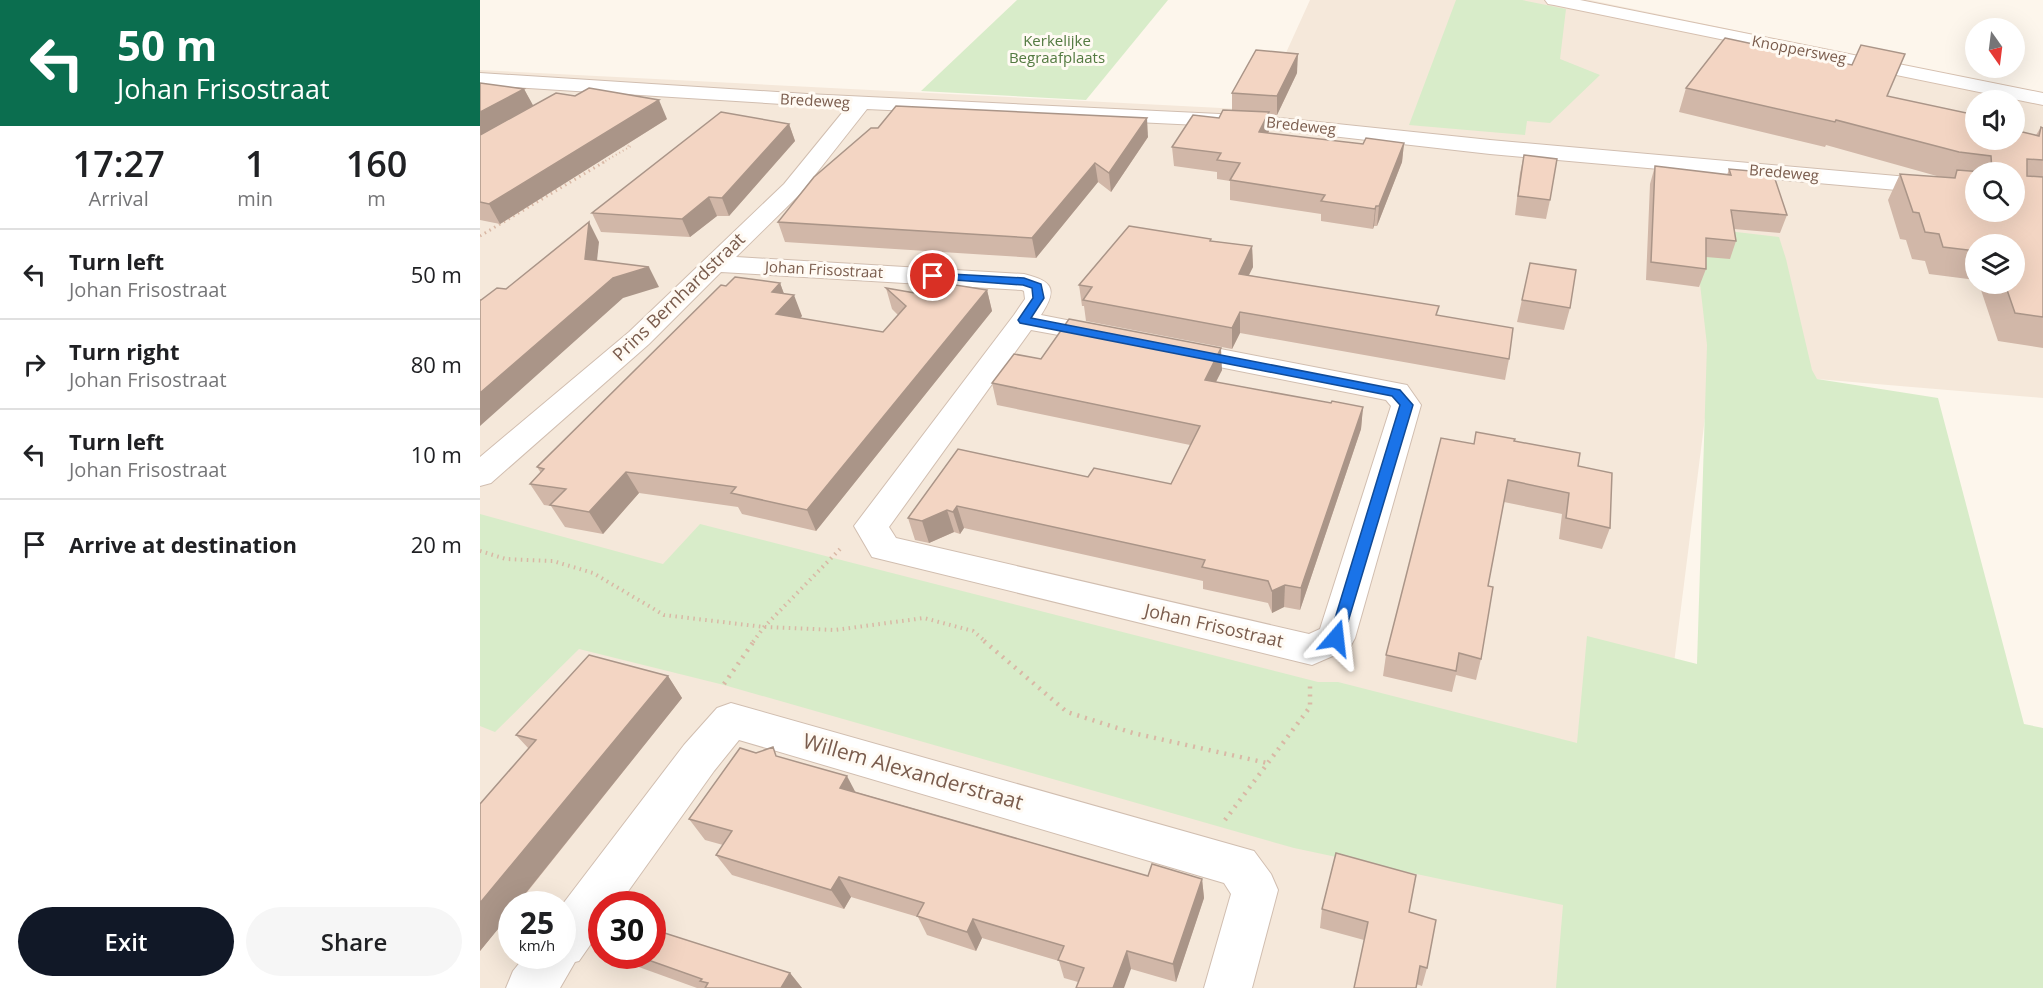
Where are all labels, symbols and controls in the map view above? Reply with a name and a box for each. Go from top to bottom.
text: 50 m [117,16,217,73]
north arrow [1965,18,2025,78]
map controls [1965,18,2025,294]
icon: left [18,24,96,102]
park label: Kerkelijke Begraafplaats [1009,30,1105,67]
street label: Knoppersweg [1750,30,1848,68]
text: Johan Frisostraat [117,70,330,107]
street label: Bredeweg [780,88,851,112]
button: sound [1965,90,2025,150]
street label: Bredeweg [1265,111,1337,139]
text: 17:27 [73,139,165,188]
text: 1 [245,139,266,188]
text: 160 [346,139,407,188]
street label: Bredeweg [1748,159,1820,185]
button: search [1965,162,2025,222]
text: Arrival [89,185,149,212]
text: min [237,185,273,212]
text: m [367,185,386,212]
street label: Prins Bernhardstraat [607,227,750,366]
button: layers [1965,234,2025,294]
text: Turn left [69,246,164,276]
pin [907,250,958,301]
street label: Johan Frisostraat [763,256,884,282]
icon: left [18,258,51,291]
text: 50 m [411,259,462,289]
icon: arrive [916,259,949,292]
text: Johan Frisostraat [69,276,227,303]
text: Turn right [69,336,180,366]
icon: right [18,348,51,381]
text: 80 m [411,349,462,379]
text: Johan Frisostraat [69,366,227,393]
text: Turn left [69,426,164,456]
icon: left [18,438,51,471]
text: 10 m [411,439,462,469]
text: Johan Frisostraat [69,456,227,483]
icon: arrive [18,528,51,561]
text: Arrive at destination [69,529,297,559]
text: 20 m [411,529,462,559]
street label: Johan Frisostraat [1140,597,1286,653]
position arrow [1304,606,1368,670]
street label: Willem Alexanderstraat [800,726,1027,816]
speed limit sign: 30 [588,891,666,969]
text: 25 [520,902,554,943]
button: Exit [18,907,234,976]
button: Share [246,907,462,976]
text: km/h [519,935,555,955]

